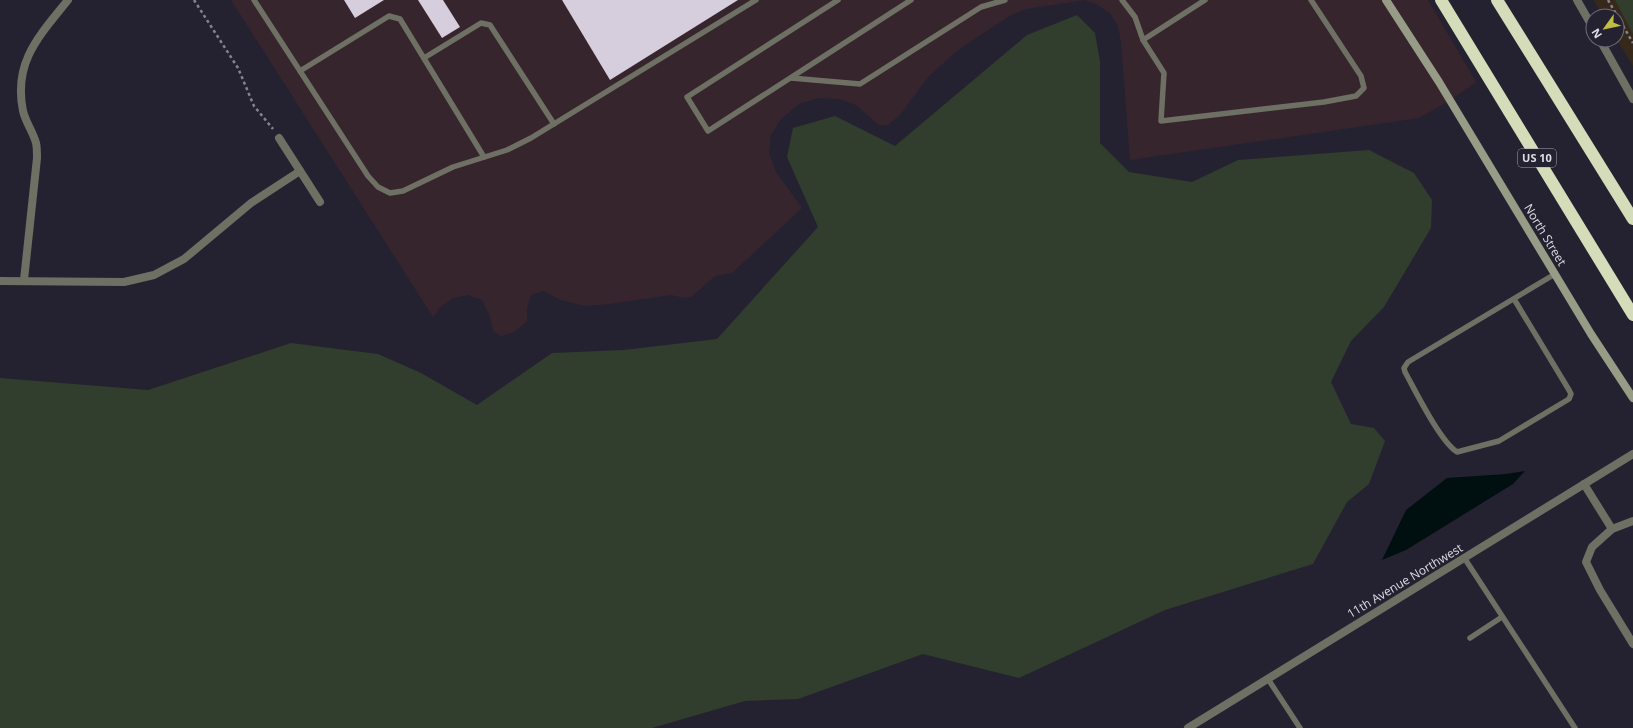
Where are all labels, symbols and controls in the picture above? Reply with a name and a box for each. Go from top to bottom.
north arrow [1585,8,1625,48]
text: N [1587,26,1605,42]
road number: US 10 [1518,149,1556,167]
street label: North Street [1520,201,1571,269]
street label: 11th Avenue Northwest [1344,539,1466,622]

